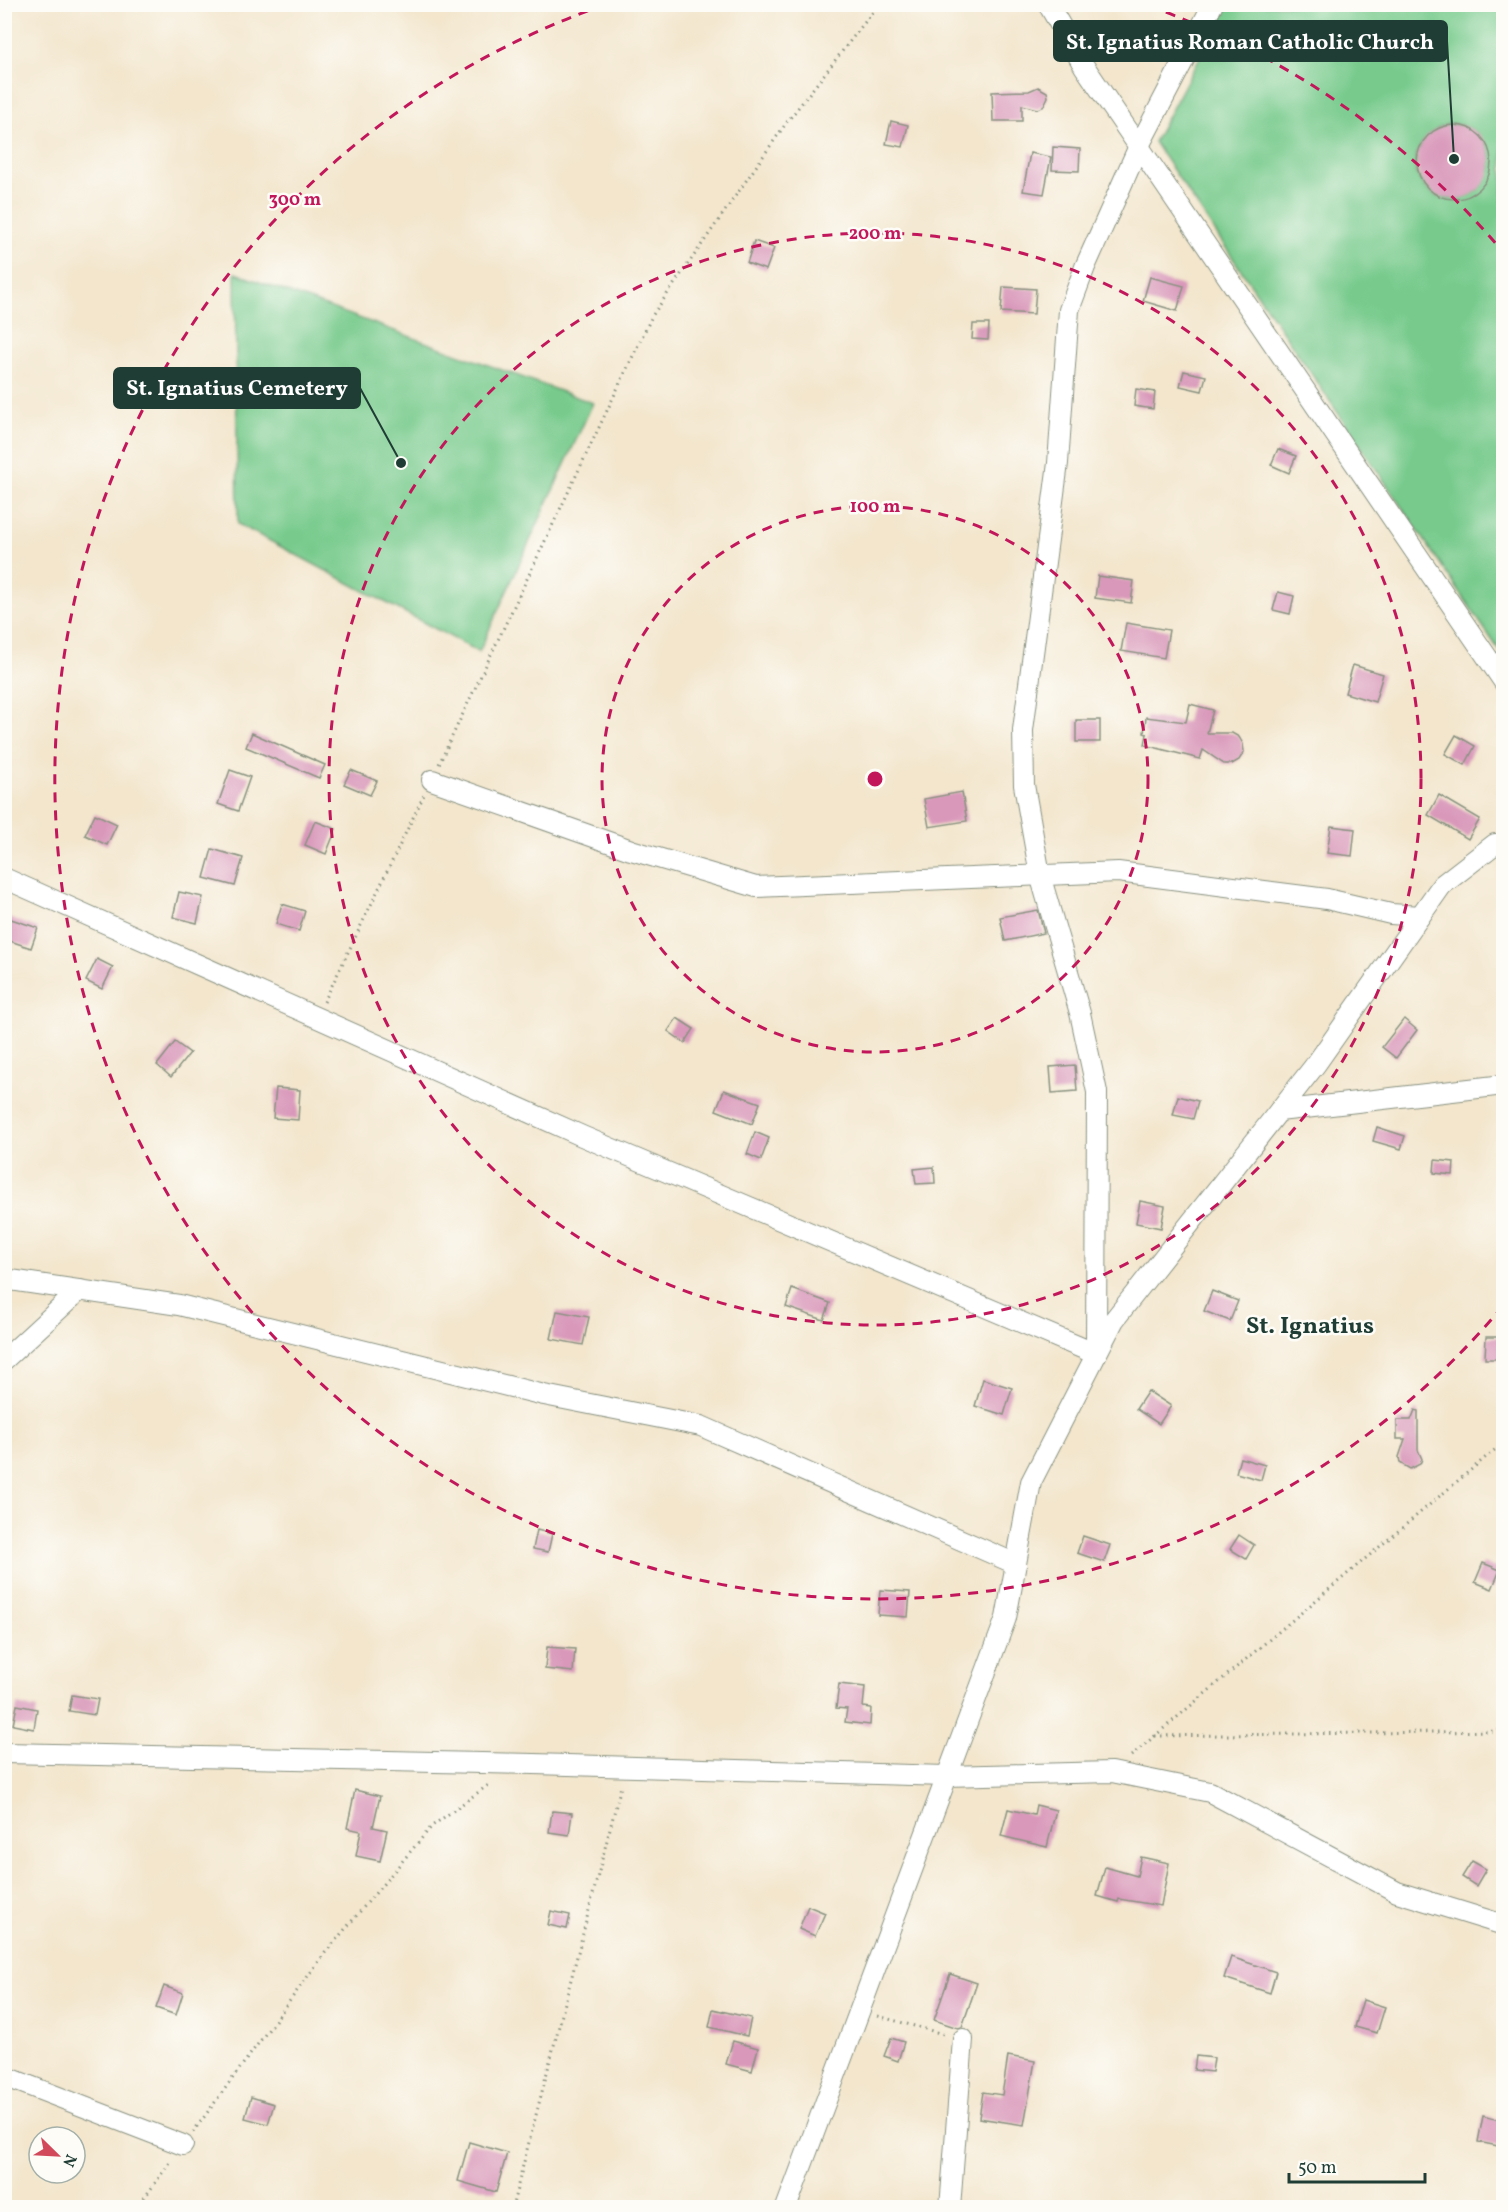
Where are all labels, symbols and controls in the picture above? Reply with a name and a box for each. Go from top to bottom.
callout: St. Ignatius Roman Catholic Church [1054,21,1447,61]
text: St. Ignatius Roman Catholic Church [1066,28,1434,59]
text: 300 m [269,188,321,213]
text: 200 m [849,222,901,247]
callout: St. Ignatius Cemetery [114,368,360,408]
text: St. Ignatius Cemetery [126,374,349,405]
text: 100 m [850,495,900,520]
centre of rings [865,769,885,789]
district label: St. Ignatius [1246,1310,1374,1344]
north arrow [27,2125,87,2185]
scale bar [1289,2146,1426,2184]
text: N [56,2151,81,2170]
text: 50 m [1298,2156,1337,2181]

